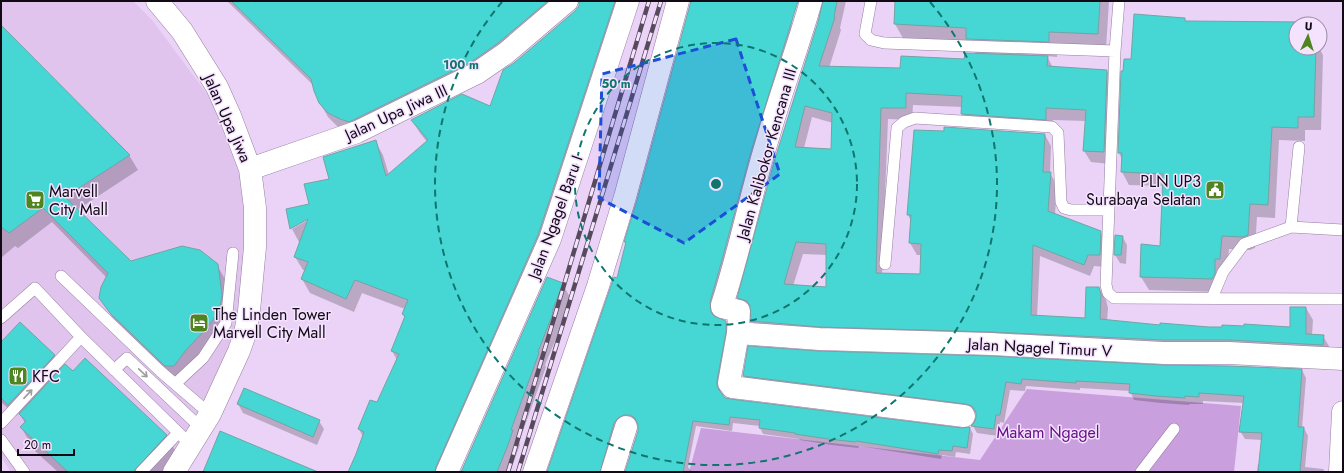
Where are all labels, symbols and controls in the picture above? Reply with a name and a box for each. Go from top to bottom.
north arrow [1288,16,1328,56]
text: U [1304,18,1313,34]
text: 100 m [443,56,479,74]
street label: Jalan Kalibokor Kencana III [730,66,802,245]
street label: Jalan Upa Jiwa [197,69,257,166]
text: 50 m [601,75,631,93]
street label: Jalan Upa Jiwa III [339,79,451,147]
street label: Jalan Ngagel Baru I [522,152,589,284]
place label: PLN UP3 Surabaya Selatan [1086,170,1201,211]
centre of rings [709,177,723,191]
public building icon: PLN UP3 Surabaya Selatan [1204,179,1226,201]
place label: Marvell City Mall [49,180,108,221]
supermarket icon: Marvell City Mall [24,189,46,211]
place label: The Linden Tower Marvell City Mall [213,303,331,344]
hotel icon: The Linden Tower Marvell City Mall [188,312,210,334]
street label: Jalan Ngagel Timur V [965,332,1113,363]
restaurant icon: KFC [7,365,29,387]
place label: KFC [32,365,60,388]
one-way arrow [137,369,148,378]
one-way arrow [23,389,32,399]
park label: Makam Ngagel [997,421,1099,444]
scale bar [18,431,74,457]
text: 20 m [24,436,51,454]

